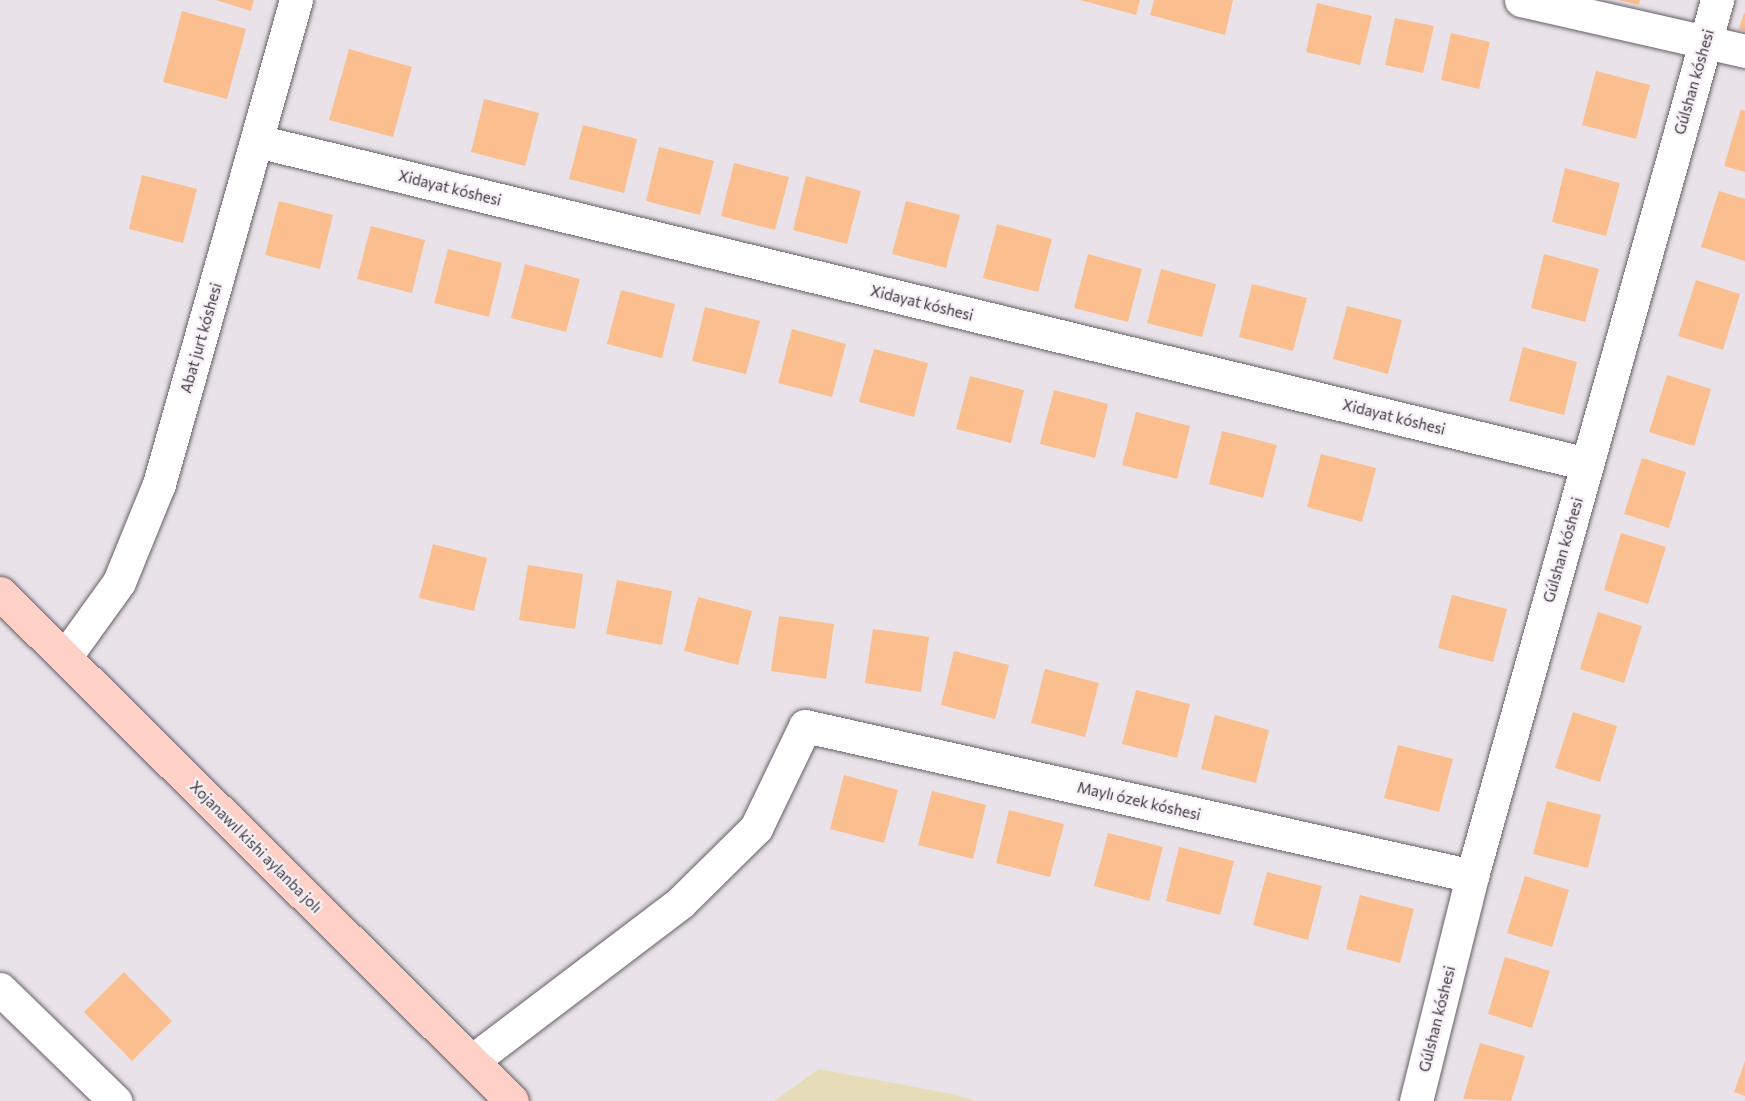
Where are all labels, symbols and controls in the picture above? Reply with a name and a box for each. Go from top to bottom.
street label: Gúlshan kóshesi [1670,27,1718,137]
street label: Xidayat kóshesi [397,167,503,209]
street label: Abat jurt kóshesi [177,281,225,395]
street label: Xidayat kóshesi [869,282,975,324]
street label: Xidayat kóshesi [1341,396,1447,438]
street label: Gúlshan kóshesi [1539,495,1587,605]
street label: Xojanawıl kishi aylanba jolı [186,777,326,917]
street label: Maylı ózek kóshesi [1076,778,1202,824]
street label: Gúlshan kóshesi [1415,964,1459,1074]

